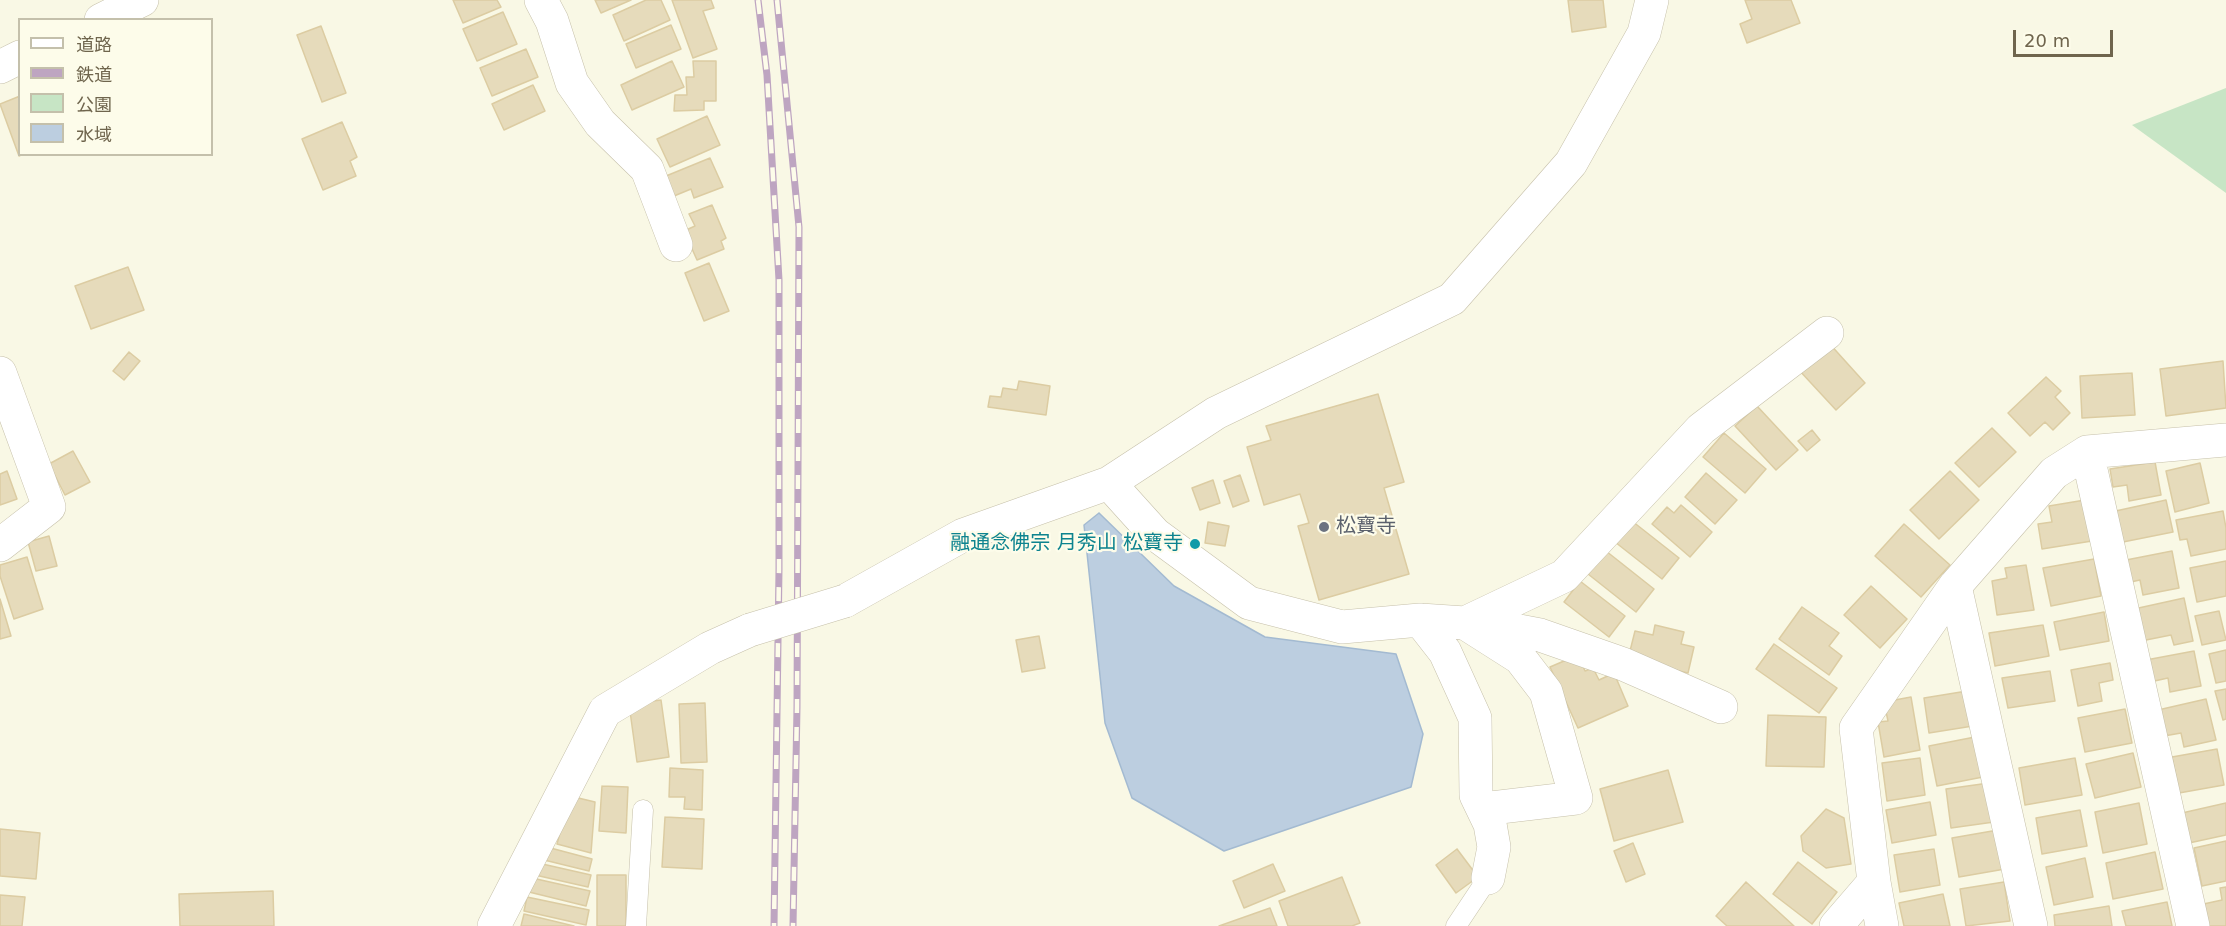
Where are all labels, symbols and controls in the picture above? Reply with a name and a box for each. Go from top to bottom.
legend [18,18,213,156]
scale bar [2016,18,2116,56]
text: 20 m [2024,30,2070,51]
text: 道路 [76,34,112,55]
text: 鉄道 [76,64,112,85]
text: 公園 [76,94,112,115]
text: 水域 [76,124,112,145]
place label: 松寶寺 [1336,515,1396,539]
marker: 松寶寺 [1317,520,1331,534]
place label: 融通念佛宗 月秀山 松寶寺 [950,532,1183,556]
marker: 融通念佛宗 月秀山 松寶寺 [1188,537,1202,551]

